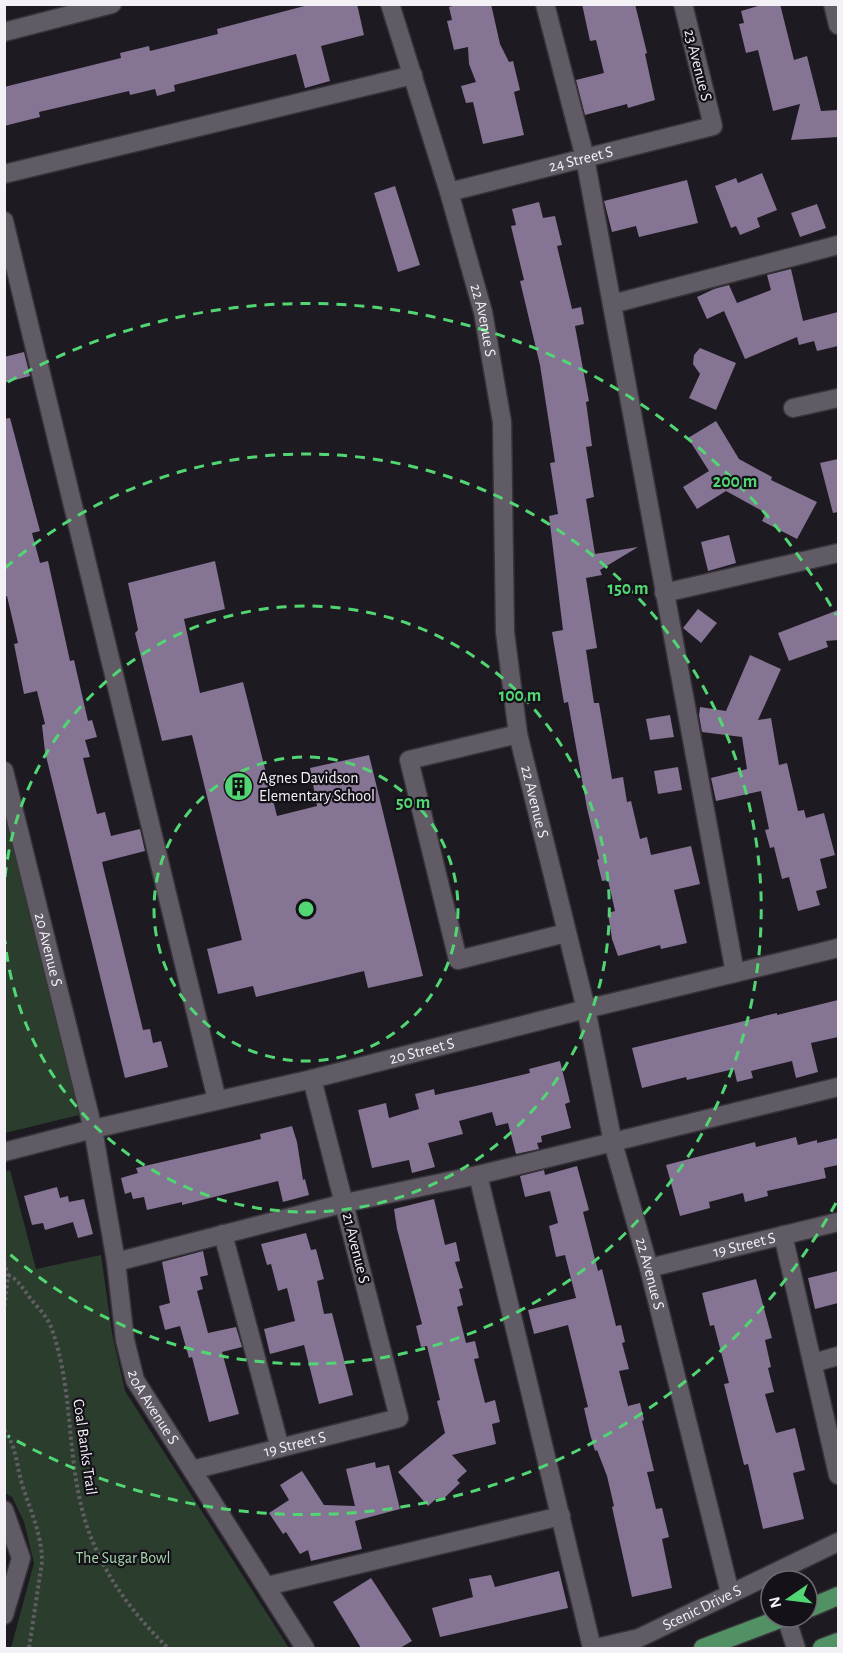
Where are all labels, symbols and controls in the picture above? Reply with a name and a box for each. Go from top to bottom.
street label: 23 Avenue S [681,27,715,103]
street label: 24 Street S [547,143,615,175]
street label: 22 Avenue S [467,282,499,358]
text: 200 m [713,473,757,491]
text: 150 m [608,580,648,598]
text: 100 m [499,687,541,705]
street label: 22 Avenue S [518,764,551,840]
place label: Agnes Davidson Elementary School [259,770,375,805]
building icon: Agnes Davidson Elementary School [222,771,254,803]
text: 50 m [396,794,430,812]
centre of rings [296,899,316,919]
street label: 20 Avenue S [32,911,65,988]
street label: 20 Street S [388,1035,456,1067]
street label: 21 Avenue S [339,1211,373,1285]
street label: 19 Street S [711,1230,777,1260]
street label: 22 Avenue S [633,1236,667,1311]
street label: 20A Avenue S [125,1368,182,1447]
street label: Coal Banks Trail [70,1398,100,1496]
street label: 19 Street S [262,1429,328,1460]
park label: The Sugar Bowl [75,1550,171,1566]
north arrow [759,1569,819,1629]
street label: Scenic Drive S [660,1582,744,1633]
text: N [766,1595,785,1610]

